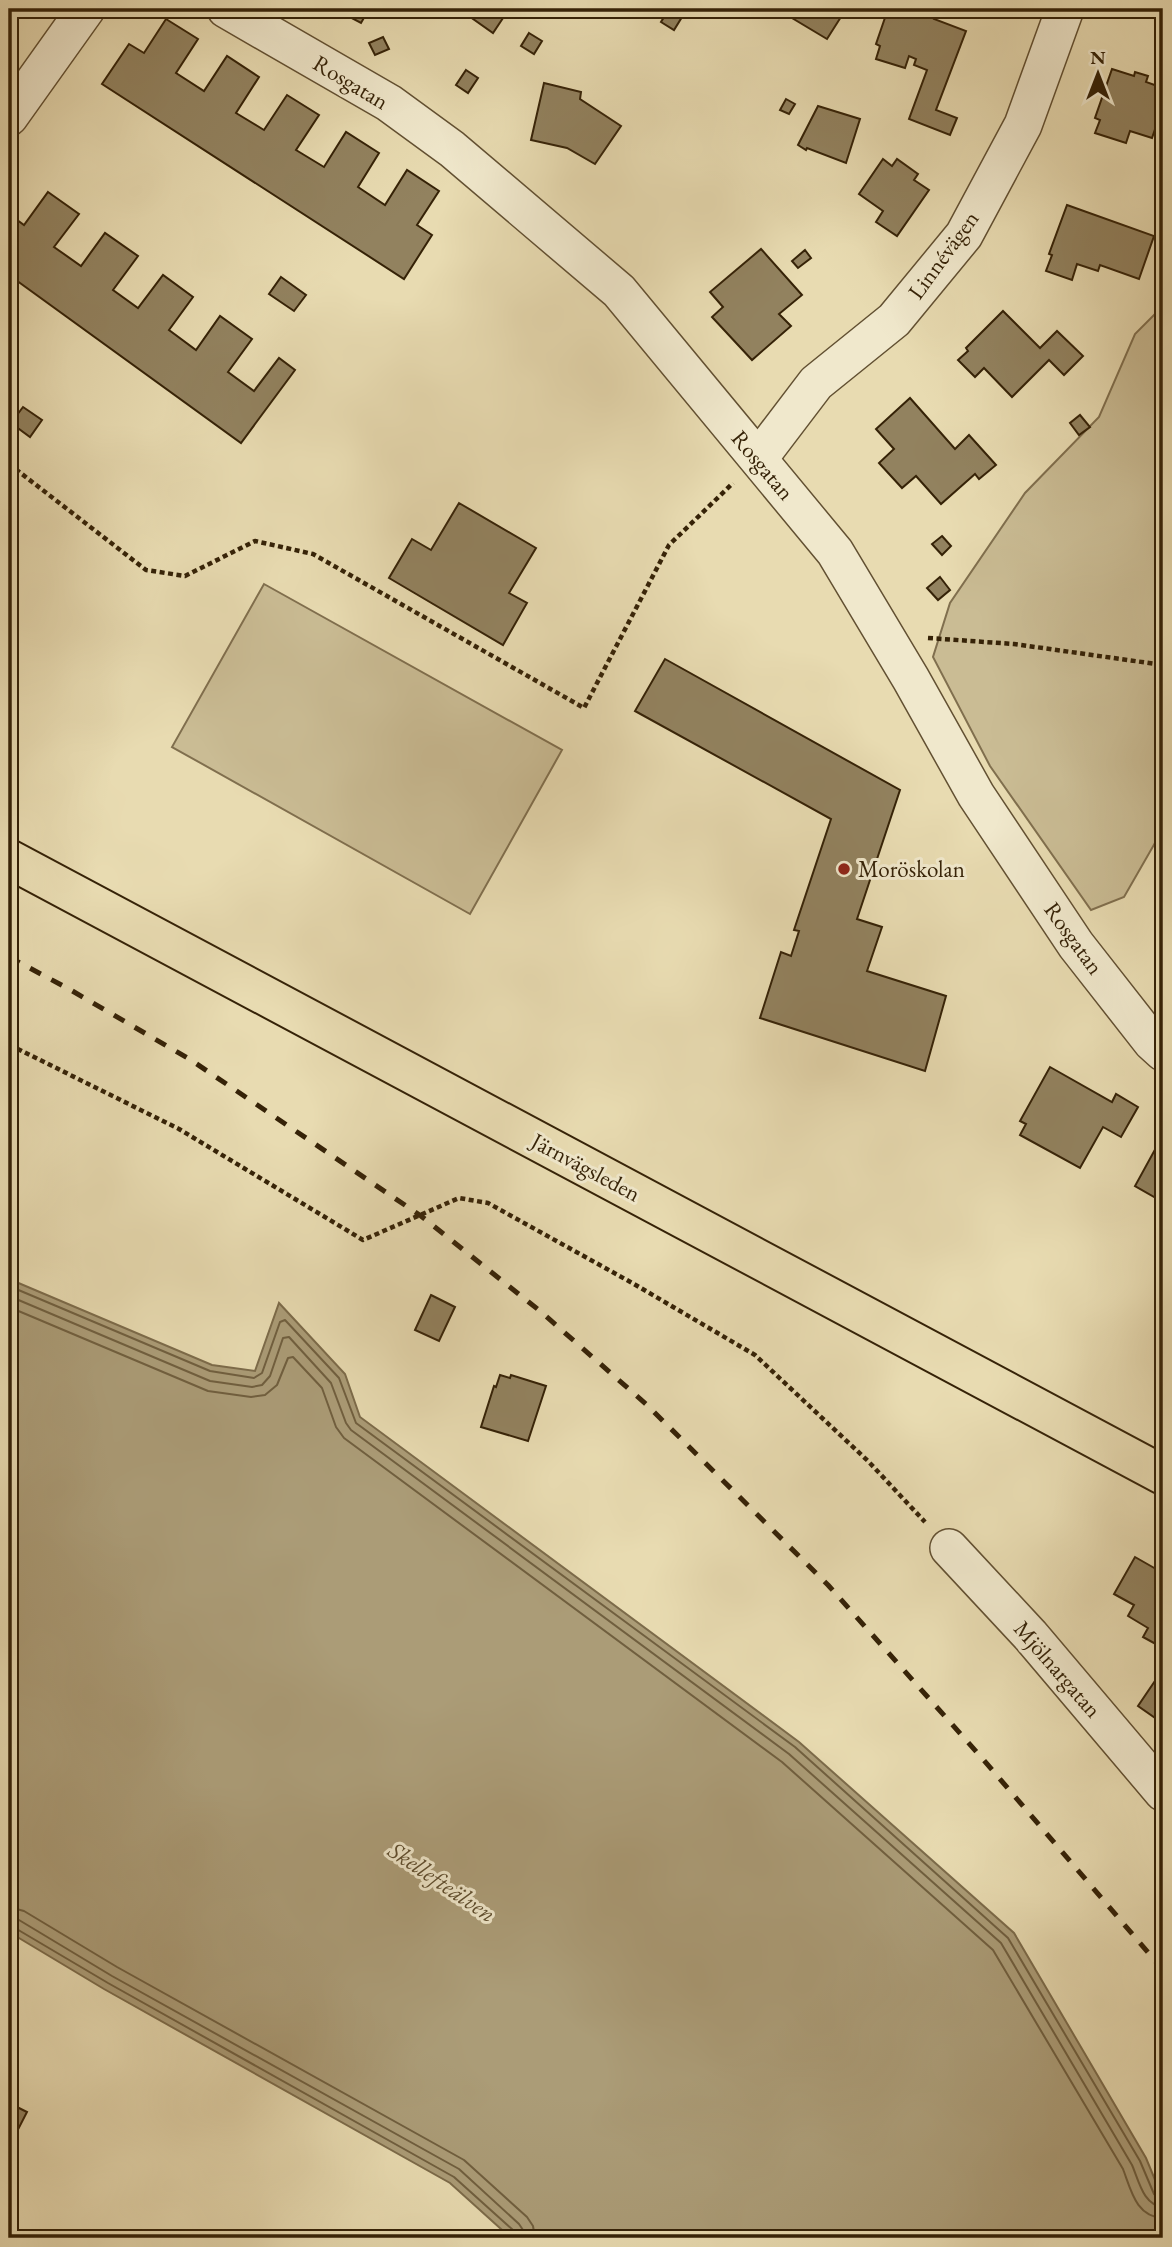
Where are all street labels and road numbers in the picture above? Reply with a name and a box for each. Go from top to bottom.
street label: Rosgatan [308,48,394,116]
street label: Linnévägen [901,205,985,305]
street label: Rosgatan [725,424,801,506]
street label: Rosgatan [1037,896,1111,980]
street label: Järnvägsleden [524,1125,646,1208]
street label: Mjölnargatan [1008,1614,1108,1724]

